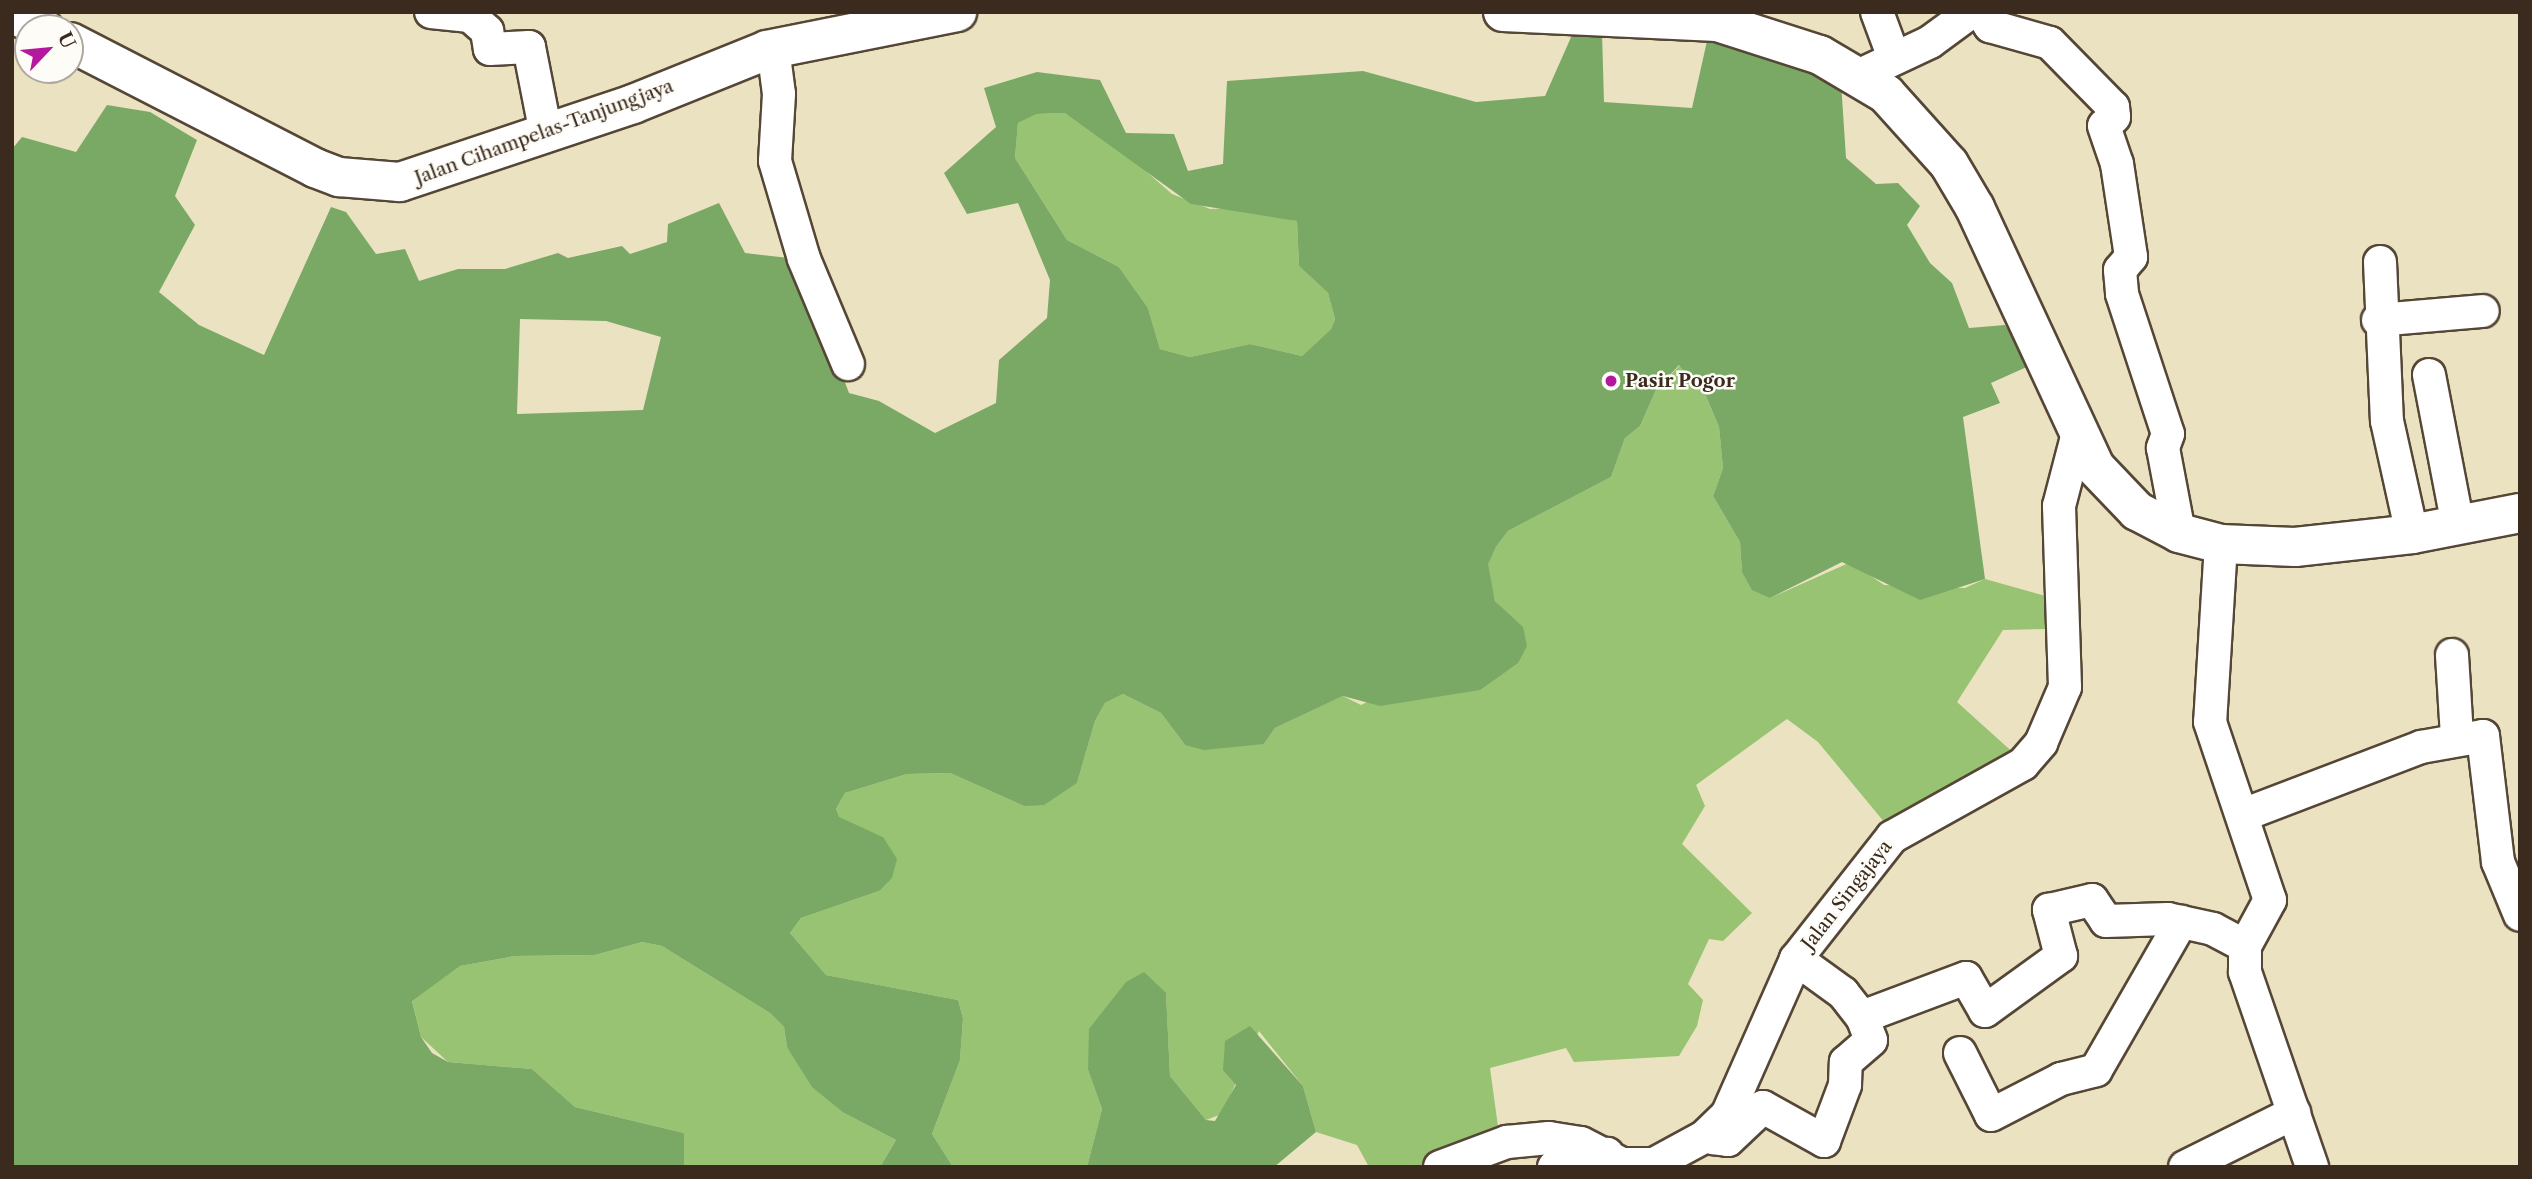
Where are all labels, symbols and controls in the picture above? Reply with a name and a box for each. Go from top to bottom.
north arrow [14,14,84,84]
text: U [53,28,80,52]
street label: Jalan Cihampelas-Tanjungjaya [412,75,676,189]
place label: Pasir Pogor [1625,370,1735,392]
marker: Pasir Pogor [1603,373,1619,389]
street label: Jalan Singajaya [1797,836,1897,954]

